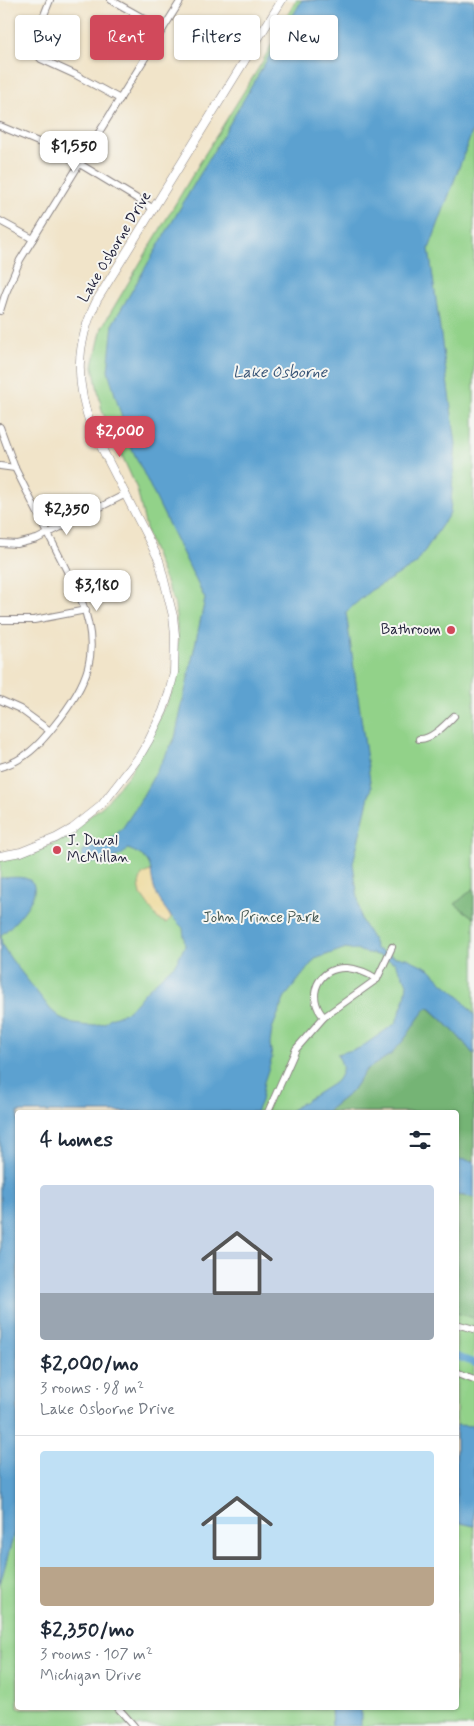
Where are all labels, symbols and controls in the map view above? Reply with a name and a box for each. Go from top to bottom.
chip: Buy [15,15,80,60]
chip: Rent [90,15,164,60]
chip: Filters [174,15,260,60]
chip: New [270,15,338,60]
pin: $1,550 [33,130,115,173]
text: $1,550 [51,136,97,157]
street label: Lake Osborne Drive [74,188,156,306]
water label: Lake Osborne [233,362,328,383]
pin: $2,000 [79,416,161,458]
text: $2,000 [96,421,144,442]
pin: $2,350 [26,494,108,536]
text: $2,350 [44,499,90,520]
pin: $3,180 [56,570,138,612]
text: $3,180 [75,575,119,596]
place label: Bathroom [381,620,441,640]
marker: Bathroom [445,624,457,636]
place label: J. Duval McMillan [67,831,129,868]
marker: J. Duval McMillan [51,844,63,856]
park label: John Prince Park [203,908,320,928]
text: 4 homes [40,1126,113,1154]
icon: filters [406,1126,434,1154]
icon: home [192,1218,282,1308]
text: $2,000/mo [40,1350,138,1378]
text: 3 rooms · 98 m² [40,1378,144,1399]
text: Lake Osborne Drive [40,1399,175,1420]
icon: home [192,1483,282,1573]
text: $2,350/mo [40,1616,134,1644]
text: 3 rooms · 107 m² [40,1644,153,1665]
text: Michigan Drive [40,1665,142,1686]

